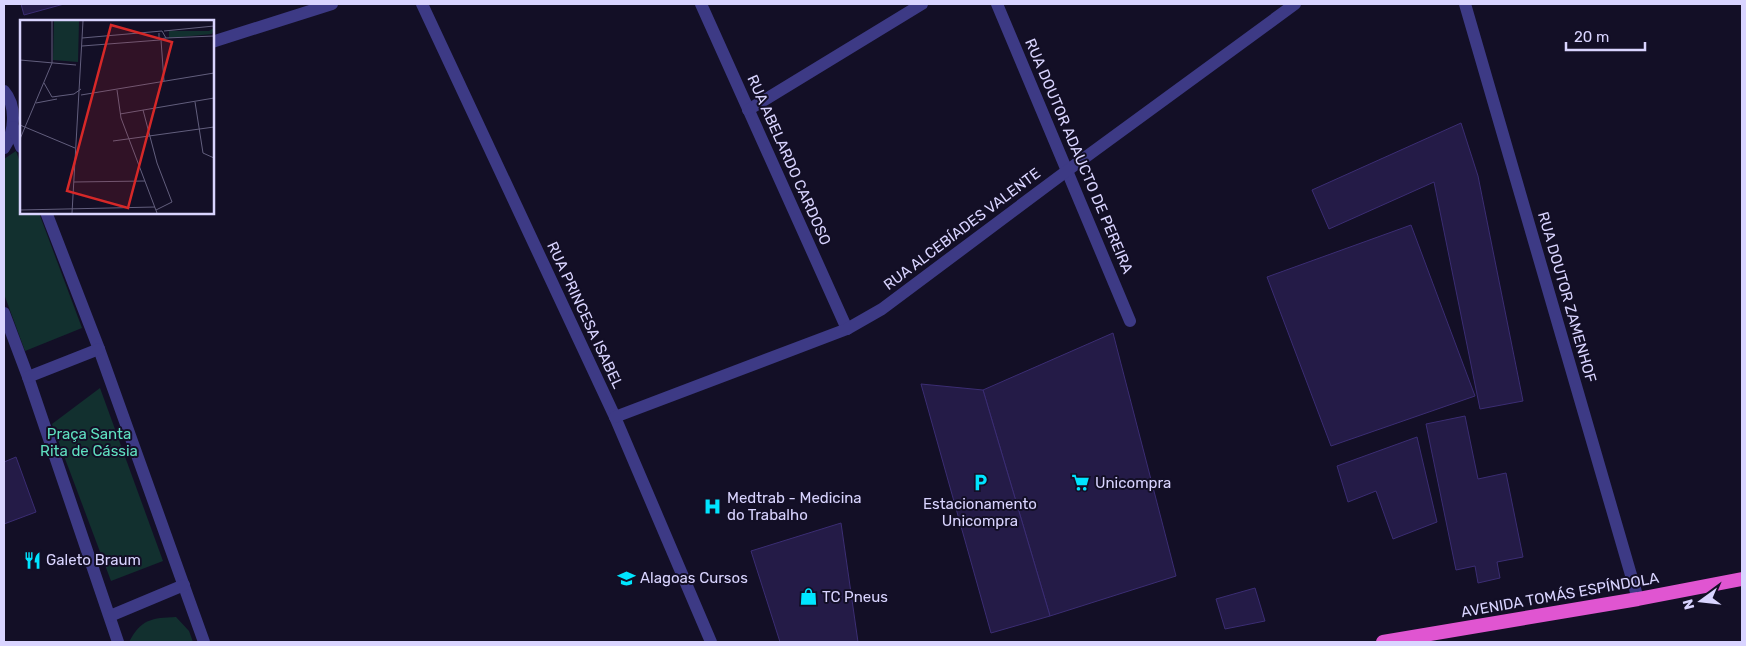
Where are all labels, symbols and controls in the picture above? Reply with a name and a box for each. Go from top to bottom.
inset map [20,20,214,214]
scale bar [1566,20,1645,52]
text: 20 m [1574,28,1609,46]
street label: RUA DOUTOR ADAUCTO DE PEREIRA [1021,36,1137,276]
street label: RUA ABELARDO CARDOSO [743,72,835,248]
street label: RUA ALCEBÍADES VALENTE [880,164,1044,294]
street label: RUA DOUTOR ZAMENHOF [1534,210,1600,385]
street label: RUA PRINCESA ISABEL [543,239,627,392]
park label: Praça Santa Rita de Cássia [40,425,138,460]
parking icon: Estacionamento Unicompra [970,473,990,493]
supermarket icon: Unicompra [1071,473,1091,493]
place label: Unicompra [1095,474,1171,492]
place label: Medtrab - Medicina do Trabalho [727,489,862,524]
place label: Estacionamento Unicompra [923,495,1037,530]
hospital icon: Medtrab - Medicina do Trabalho [703,497,723,517]
restaurant icon: Galeto Braum [22,550,42,570]
place label: Galeto Braum [46,551,141,569]
school or university icon: Alagoas Cursos [616,568,636,588]
place label: Alagoas Cursos [640,569,748,587]
street label: AVENIDA TOMÁS ESPÍNDOLA [1460,569,1660,621]
north arrow [1676,576,1726,626]
shop icon: TC Pneus [798,587,818,607]
place label: TC Pneus [822,588,888,606]
text: N [1679,597,1698,611]

